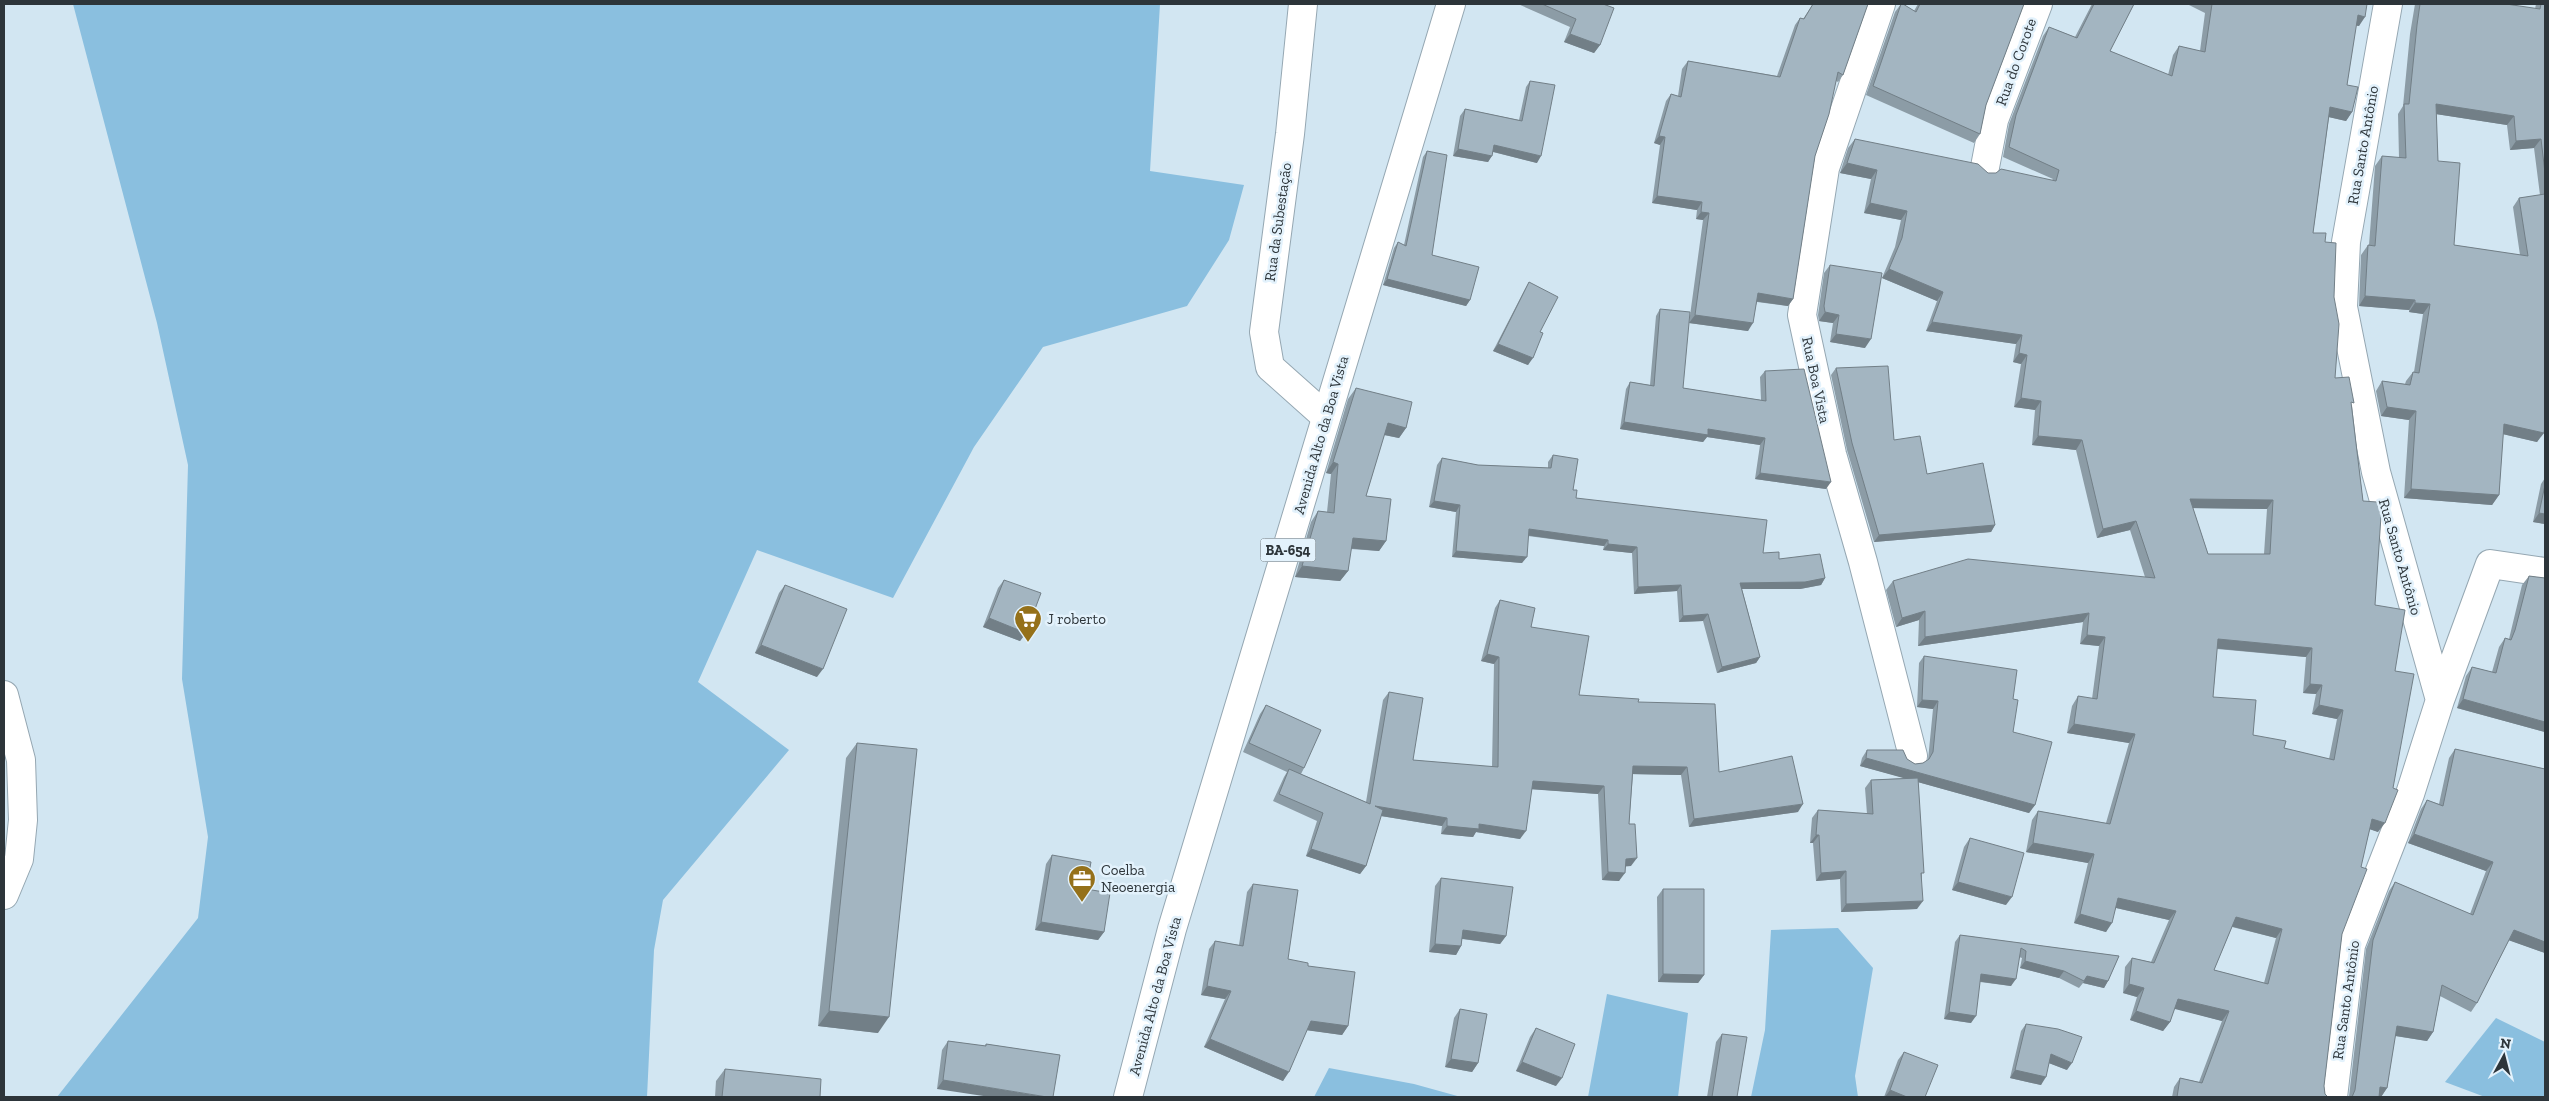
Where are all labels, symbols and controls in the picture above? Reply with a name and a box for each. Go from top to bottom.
street label: Rua do Corote [1992,16,2040,108]
street label: Rua Santo Antônio [2344,84,2382,206]
street label: Rua da Subestação [1261,161,1295,283]
street label: Rua Boa Vista [1798,335,1834,425]
street label: Avenida Alto da Boa Vista [1290,354,1352,516]
street label: Rua Santo Antônio [2375,497,2425,618]
road number: BA-654 [1260,538,1316,562]
supermarket icon: J roberto [1013,604,1043,643]
place label: J roberto [1047,610,1106,628]
place label: Coelba Neoenergia [1101,861,1175,896]
office icon: Coelba Neoenergia [1067,864,1097,903]
street label: Avenida Alto da Boa Vista [1125,915,1185,1077]
street label: Rua Santo Antônio [2329,939,2363,1061]
north arrow [2479,1031,2529,1081]
text: N [2499,1035,2512,1053]

